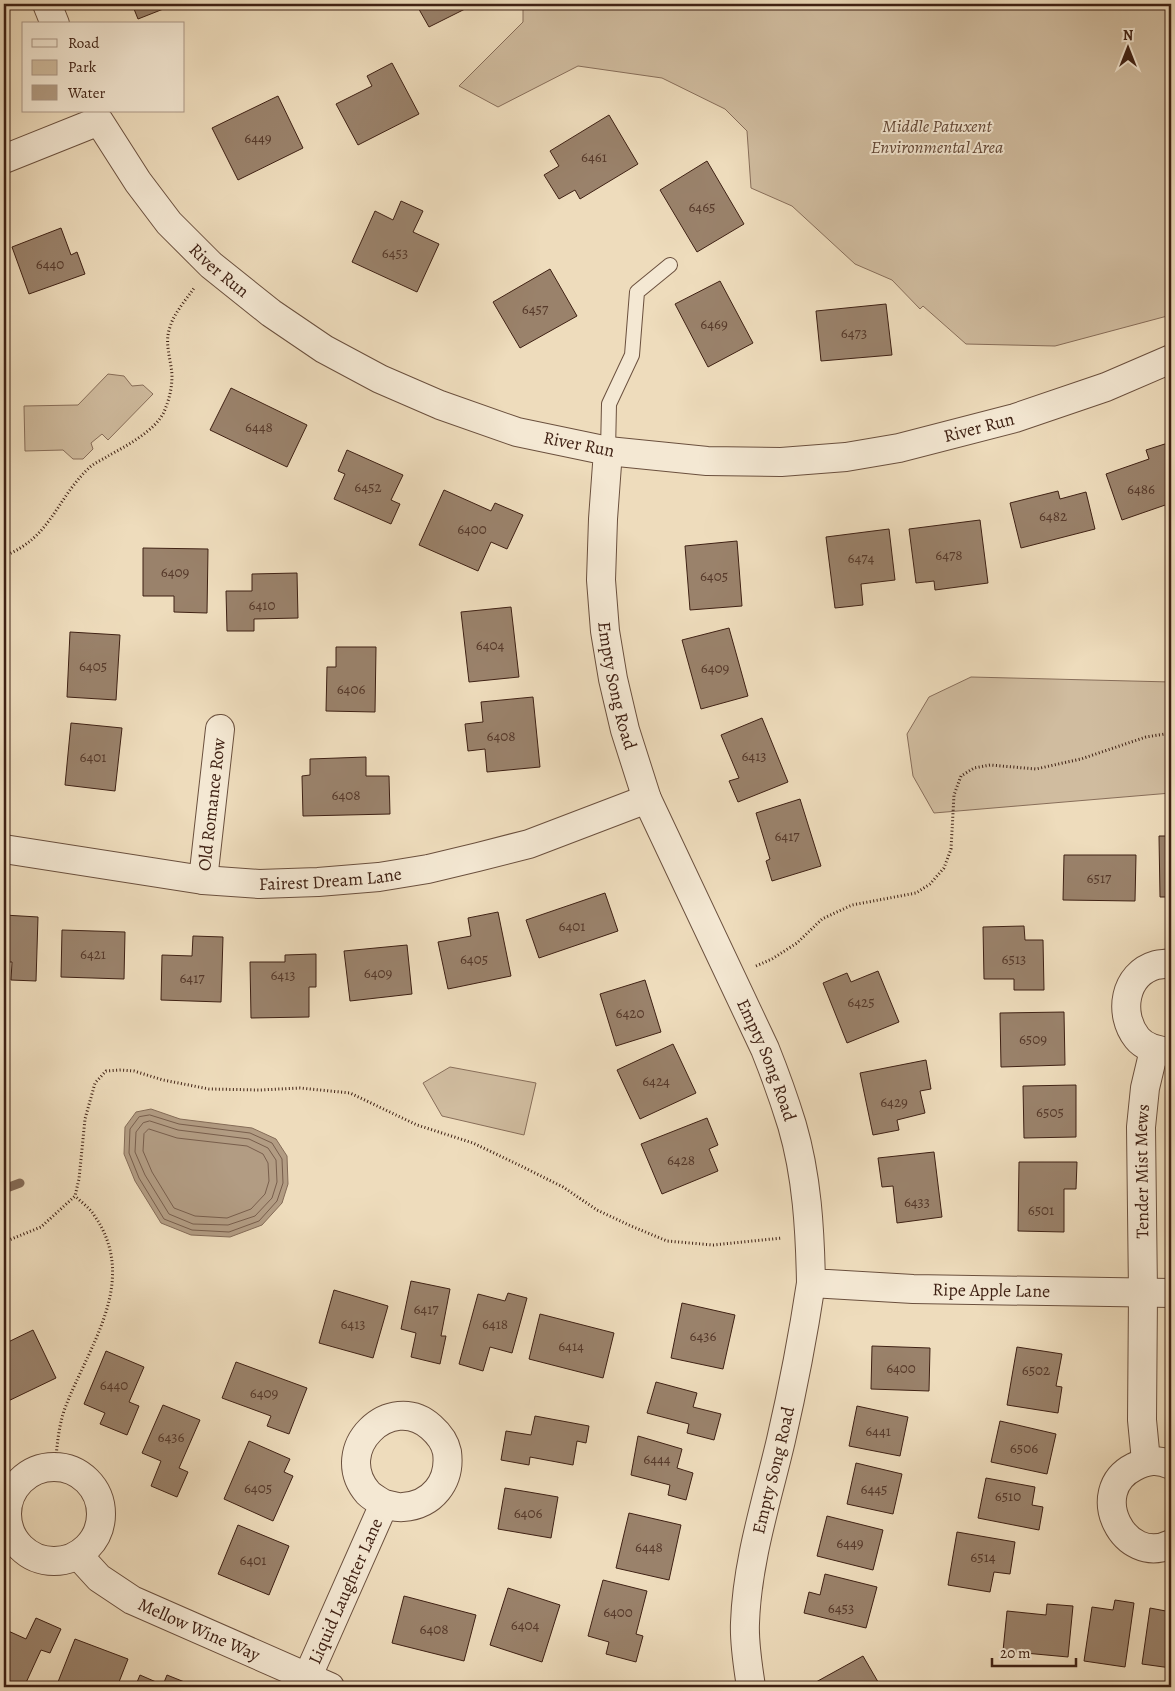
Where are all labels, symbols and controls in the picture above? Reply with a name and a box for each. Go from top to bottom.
legend [22,22,185,112]
north arrow [1102,22,1152,72]
text: N [1123,26,1133,45]
text: Road [68,33,100,53]
text: Park [68,57,97,77]
text: Water [67,83,105,103]
park label: Middle Patuxent Environmental Area [871,114,1003,159]
house number: 6449 [244,128,272,148]
house number: 6461 [581,147,607,167]
house number: 6465 [688,197,716,217]
street label: River Run [184,238,254,303]
house number: 6453 [382,243,408,263]
house number: 6440 [36,254,64,274]
house number: 6457 [522,299,549,319]
house number: 6469 [700,314,728,334]
house number: 6473 [841,323,867,343]
street label: River Run [941,407,1017,448]
house number: 6448 [245,417,273,437]
street label: River Run [541,425,617,463]
house number: 6452 [354,477,382,497]
house number: 6486 [1127,479,1155,499]
house number: 6482 [1039,506,1067,526]
house number: 6400 [457,519,487,539]
house number: 6478 [935,545,963,565]
house number: 6474 [848,548,875,568]
house number: 6409 [161,562,189,582]
house number: 6405 [700,566,728,586]
house number: 6410 [249,595,275,615]
street label: Empty Song Road [592,621,643,753]
house number: 6404 [476,635,504,655]
house number: 6405 [79,656,107,676]
house number: 6409 [701,658,729,678]
house number: 6406 [337,679,365,699]
house number: 6408 [487,726,516,746]
street label: Old Romance Row [192,736,231,872]
house number: 6413 [741,746,767,766]
house number: 6401 [80,747,106,767]
house number: 6408 [332,785,361,805]
house number: 6417 [774,826,800,846]
street label: Fairest Dream Lane [258,861,404,896]
house number: 6517 [1087,868,1112,888]
house number: 6401 [559,916,585,936]
house number: 6421 [80,944,106,964]
house number: 6405 [460,949,488,969]
house number: 6513 [1002,949,1026,969]
house number: 6409 [364,963,392,983]
house number: 6413 [270,965,296,985]
house number: 6417 [179,968,205,988]
house number: 6425 [847,992,875,1012]
street label: Empty Song Road [731,995,802,1124]
house number: 6420 [616,1003,644,1023]
house number: 6509 [1019,1029,1047,1049]
house number: 6424 [642,1071,670,1091]
house number: 6429 [880,1092,908,1112]
house number: 6505 [1036,1102,1064,1122]
street label: Tender Mist Mews [1129,1103,1155,1239]
house number: 6428 [667,1150,695,1170]
house number: 6433 [904,1192,930,1212]
house number: 6501 [1028,1200,1054,1220]
street label: Ripe Apple Lane [932,1277,1050,1303]
house number: 6417 [413,1299,439,1319]
house number: 6413 [340,1314,366,1334]
house number: 6418 [482,1314,508,1334]
house number: 6436 [690,1326,717,1346]
house number: 6414 [558,1336,584,1356]
house number: 6400 [886,1358,916,1378]
house number: 6502 [1022,1360,1050,1380]
house number: 6440 [100,1375,128,1395]
house number: 6409 [250,1383,278,1403]
street label: Empty Song Road [746,1404,800,1536]
house number: 6441 [865,1421,891,1441]
house number: 6436 [158,1427,185,1447]
house number: 6506 [1010,1438,1038,1458]
house number: 6444 [643,1449,671,1469]
house number: 6405 [244,1478,272,1498]
house number: 6445 [861,1479,887,1499]
house number: 6510 [995,1486,1021,1506]
house number: 6406 [514,1503,542,1523]
street label: Liquid Laughter Lane [303,1514,388,1668]
house number: 6449 [836,1533,864,1553]
house number: 6448 [635,1537,663,1557]
house number: 6514 [970,1547,996,1567]
house number: 6401 [240,1550,266,1570]
street label: Mellow Wine Way [134,1592,265,1667]
house number: 6453 [828,1598,854,1618]
house number: 6400 [603,1602,633,1622]
house number: 6404 [511,1615,539,1635]
house number: 6408 [420,1619,449,1639]
scale bar [992,1636,1076,1668]
text: 20 m [1000,1643,1031,1663]

